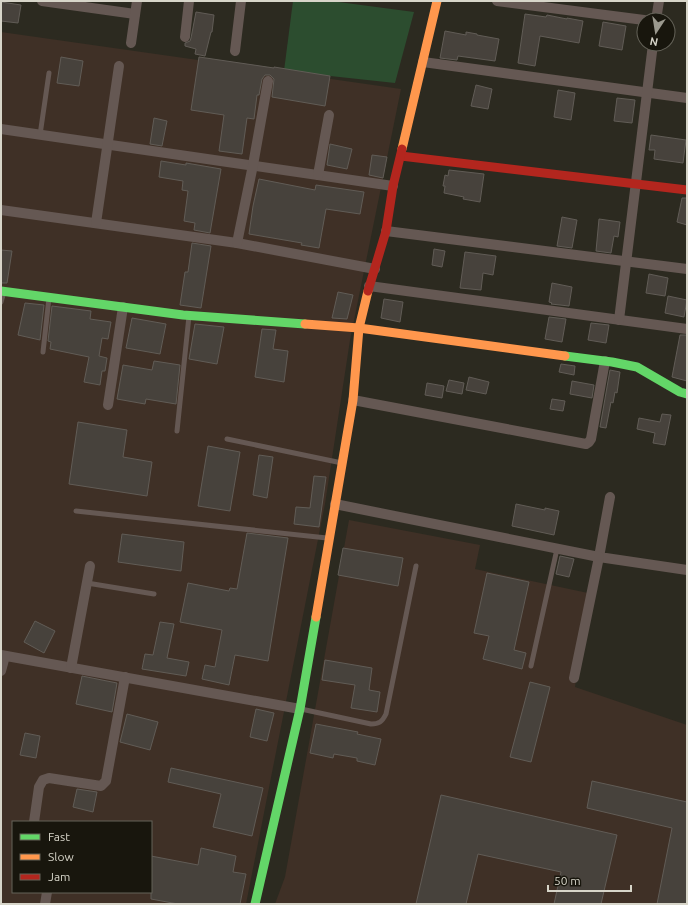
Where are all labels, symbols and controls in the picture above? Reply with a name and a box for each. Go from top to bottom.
north arrow [636,12,676,52]
text: N [649,35,659,49]
legend [12,821,152,893]
text: Fast [48,830,70,843]
text: Slow [48,850,74,863]
scale bar [548,867,631,893]
text: Jam [48,870,70,883]
text: 50 m [554,874,581,887]

